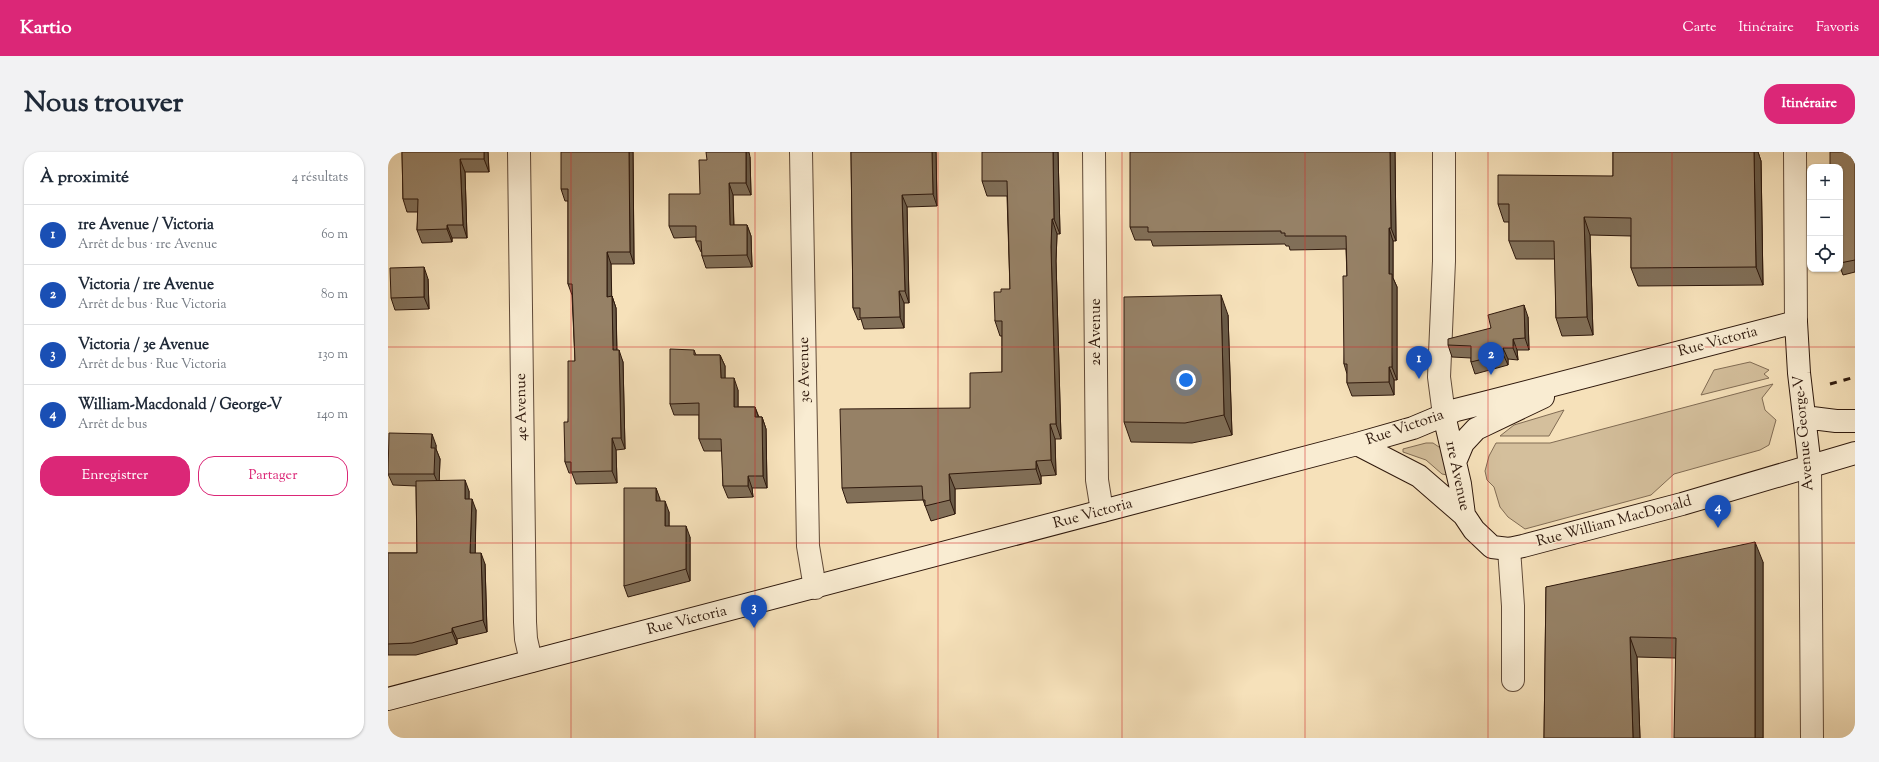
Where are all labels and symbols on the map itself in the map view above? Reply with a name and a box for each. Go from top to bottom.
street label: 2e Avenue [1086,298,1107,366]
street label: Rue Victoria [1676,321,1760,363]
street label: 3e Avenue [794,337,816,403]
pin: 2 [1478,342,1504,375]
pin: 1 [1406,346,1432,379]
your location [1176,370,1196,390]
street label: 4e Avenue [511,373,533,441]
street label: Avenue George-V [1788,374,1820,492]
street label: Rue Victoria [1363,405,1447,451]
street label: 1re Avenue [1439,439,1475,513]
street label: Rue William MacDonald [1534,491,1694,553]
street label: Rue Victoria [1051,493,1135,535]
pin: 4 [1705,495,1731,528]
pin: 3 [741,595,767,628]
street label: Rue Victoria [645,601,729,641]

